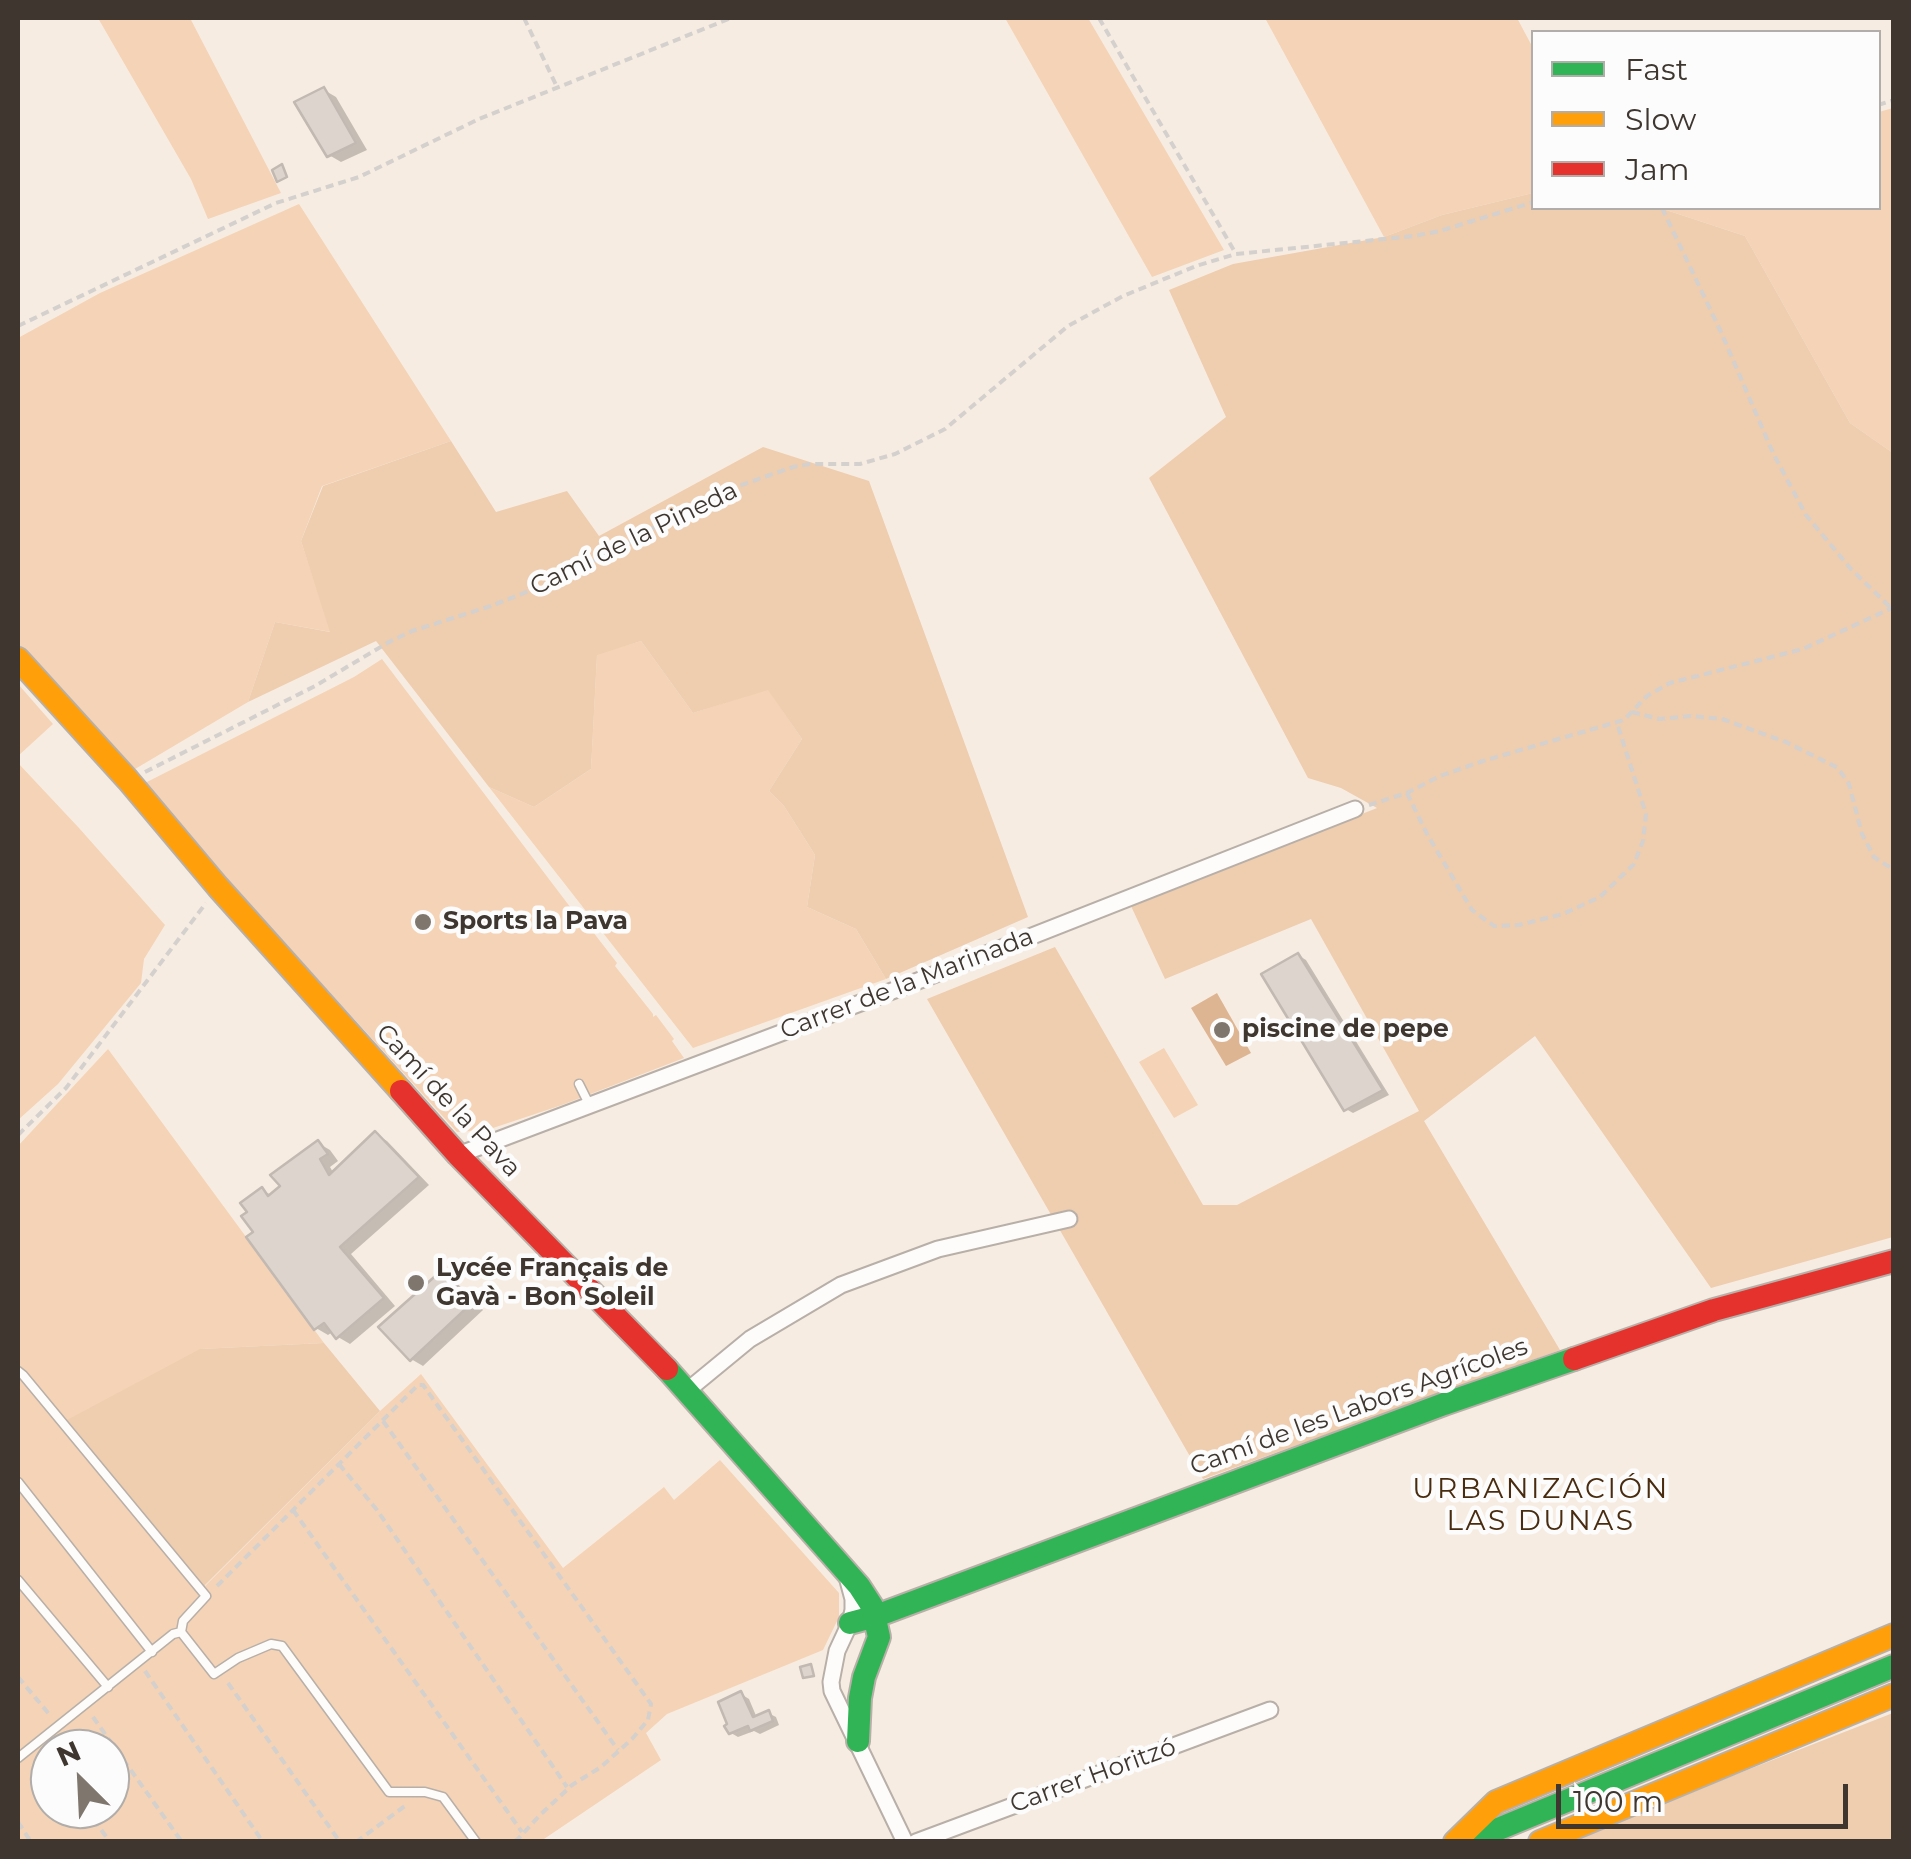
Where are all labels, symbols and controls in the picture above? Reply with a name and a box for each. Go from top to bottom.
legend [1531,30,1881,210]
text: Fast [1625,51,1688,88]
text: Slow [1625,101,1696,138]
text: Jam [1625,151,1690,188]
street label: Camí de la Pineda [525,476,743,602]
place label: Sports la Pava [443,907,628,937]
marker: Sports la Pava [412,911,434,933]
street label: Carrer de la Marinada [776,922,1038,1046]
place label: piscine de pepe [1242,1015,1449,1045]
street label: Camí de la Pava [369,1018,527,1184]
marker: piscine de pepe [1211,1019,1233,1041]
place label: Lycée Français de Gavà - Bon Soleil [436,1254,668,1313]
marker: Lycée Français de Gavà - Bon Soleil [405,1272,427,1294]
street label: Camí de les Labors Agrícoles [1186,1332,1532,1482]
district label: URBANIZACIÓN LAS DUNAS [1412,1473,1670,1539]
north arrow [30,1729,130,1829]
street label: Carrer Horitzó [1006,1732,1180,1820]
text: N [51,1733,86,1774]
scale bar [1561,1764,1854,1826]
text: 100 m [1573,1783,1663,1820]

